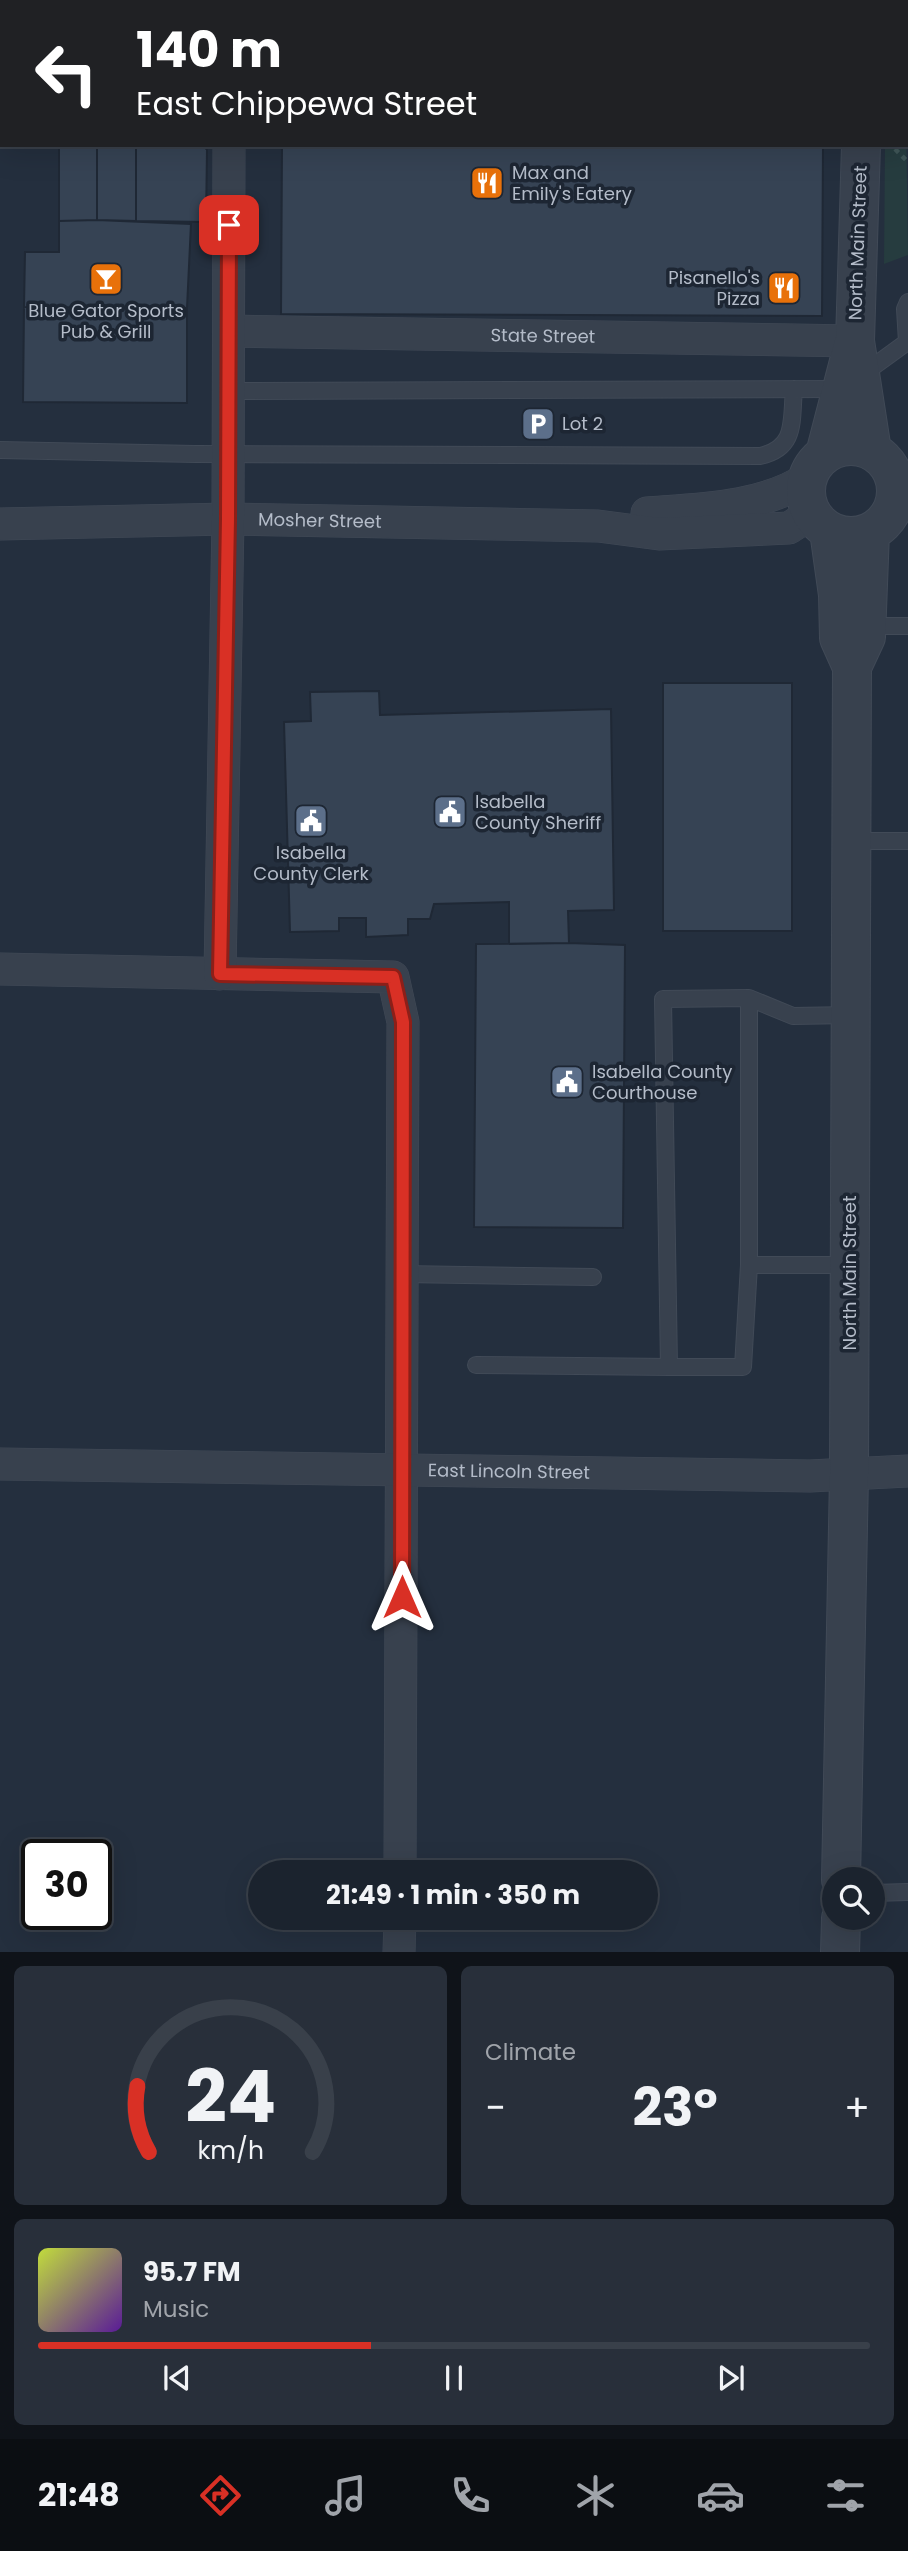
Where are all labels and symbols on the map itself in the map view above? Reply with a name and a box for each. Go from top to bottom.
place label: Max and Emily's Eatery [512,160,632,206]
restaurant icon: Max and Emily's Eatery [468,164,506,202]
street label: North Main Street [842,165,873,321]
pin [199,195,259,255]
bar icon: Blue Gator Sports Pub & Grill [87,260,125,298]
place label: Pisanello's Pizza [668,265,760,311]
restaurant icon: Pisanello's Pizza [765,269,803,307]
place label: Blue Gator Sports Pub & Grill [28,298,184,344]
street label: State Street [490,322,595,349]
parking icon: Lot 2 [519,405,557,443]
place label: Lot 2 [562,411,603,436]
street label: Mosher Street [258,507,382,534]
place label: Isabella County Sheriff [475,789,601,835]
public building icon: Isabella County Sheriff [431,793,469,831]
public building icon: Isabella County Clerk [292,802,330,840]
place label: Isabella County Clerk [253,840,369,886]
place label: Isabella County Courthouse [592,1059,732,1105]
public building icon: Isabella County Courthouse [548,1063,586,1101]
street label: North Main Street [837,1196,862,1350]
street label: East Lincoln Street [428,1457,590,1485]
position arrow [365,1560,439,1634]
speed limit sign: 30 [21,1839,112,1930]

